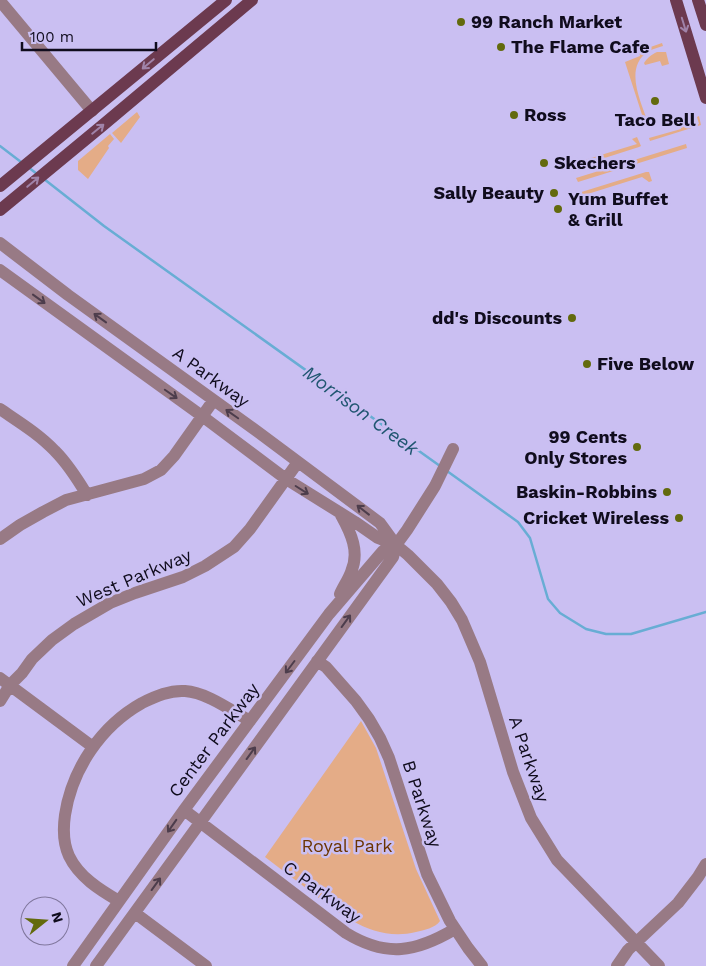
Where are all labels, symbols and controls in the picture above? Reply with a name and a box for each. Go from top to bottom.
place label: 99 Ranch Market [471,11,622,32]
marker: 99 Ranch Market [455,16,467,28]
one-way arrow [679,16,689,32]
scale bar [22,20,156,52]
text: 100 m [30,28,74,46]
place label: The Flame Cafe [511,36,650,57]
marker: The Flame Cafe [495,41,507,53]
one-way arrow [142,59,155,70]
marker: Taco Bell [649,95,661,107]
place label: Ross [524,104,567,125]
marker: Ross [508,109,520,121]
place label: Taco Bell [614,109,696,130]
one-way arrow [92,124,105,135]
place label: Skechers [554,152,636,173]
marker: Skechers [538,157,550,169]
one-way arrow [26,177,39,188]
place label: Sally Beauty [433,182,545,203]
marker: Sally Beauty [548,187,560,199]
place label: Yum Buffet & Grill [568,188,668,230]
marker: Yum Buffet & Grill [552,203,564,215]
one-way arrow [32,294,46,304]
place label: dd's Discounts [432,307,562,328]
marker: dd's Discounts [566,312,578,324]
one-way arrow [94,313,107,324]
street label: A Parkway [169,342,254,412]
place label: Five Below [597,353,695,374]
marker: Five Below [581,358,593,370]
water label: Morrison Creek [298,361,423,460]
one-way arrow [164,389,178,399]
one-way arrow [225,409,239,419]
place label: 99 Cents Only Stores [524,426,627,468]
marker: 99 Cents Only Stores [631,441,643,453]
place label: Baskin-Robbins [516,481,657,502]
one-way arrow [295,485,309,495]
marker: Baskin-Robbins [661,486,673,498]
one-way arrow [356,505,369,516]
place label: Cricket Wireless [523,507,669,528]
marker: Cricket Wireless [673,512,685,524]
street label: West Parkway [73,544,195,611]
one-way arrow [341,615,352,628]
one-way arrow [285,660,295,674]
street label: Center Parkway [164,678,264,801]
street label: A Parkway [505,713,554,805]
one-way arrow [246,746,256,760]
street label: B Parkway [399,758,447,851]
one-way arrow [167,819,178,832]
park label: Royal Park [301,835,393,856]
street label: C Parkway [279,856,366,927]
one-way arrow [151,877,161,891]
north arrow [20,896,70,946]
text: N [48,910,67,924]

